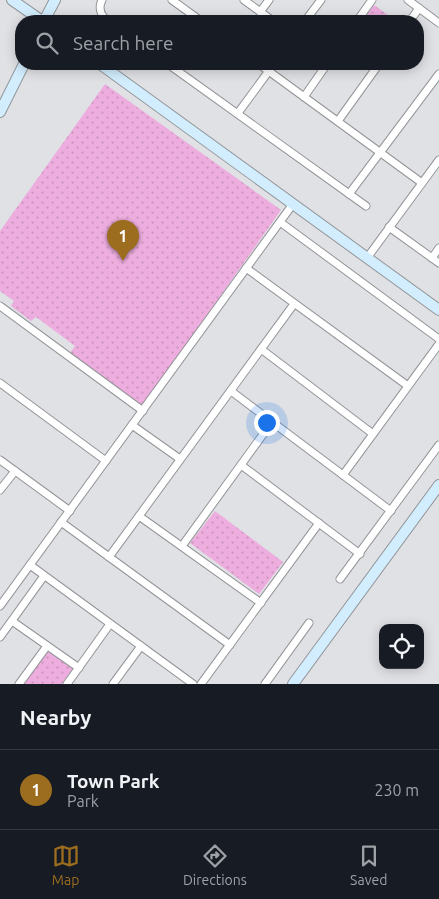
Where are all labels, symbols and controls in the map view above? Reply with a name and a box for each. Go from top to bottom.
search box [15,15,424,70]
icon: search [33,29,61,57]
text: Search here [73,32,173,54]
pin: 1 [107,220,139,261]
your location [254,410,280,436]
map controls [379,624,424,669]
button: locate [379,624,424,669]
text: Nearby [20,705,91,729]
text: Town Park [67,770,159,792]
text: 1 [31,781,41,799]
text: 230 m [374,781,419,799]
text: Park [67,792,99,810]
tab: Map [52,842,80,888]
tab: Directions [183,842,247,888]
tab: Saved [350,842,387,888]

